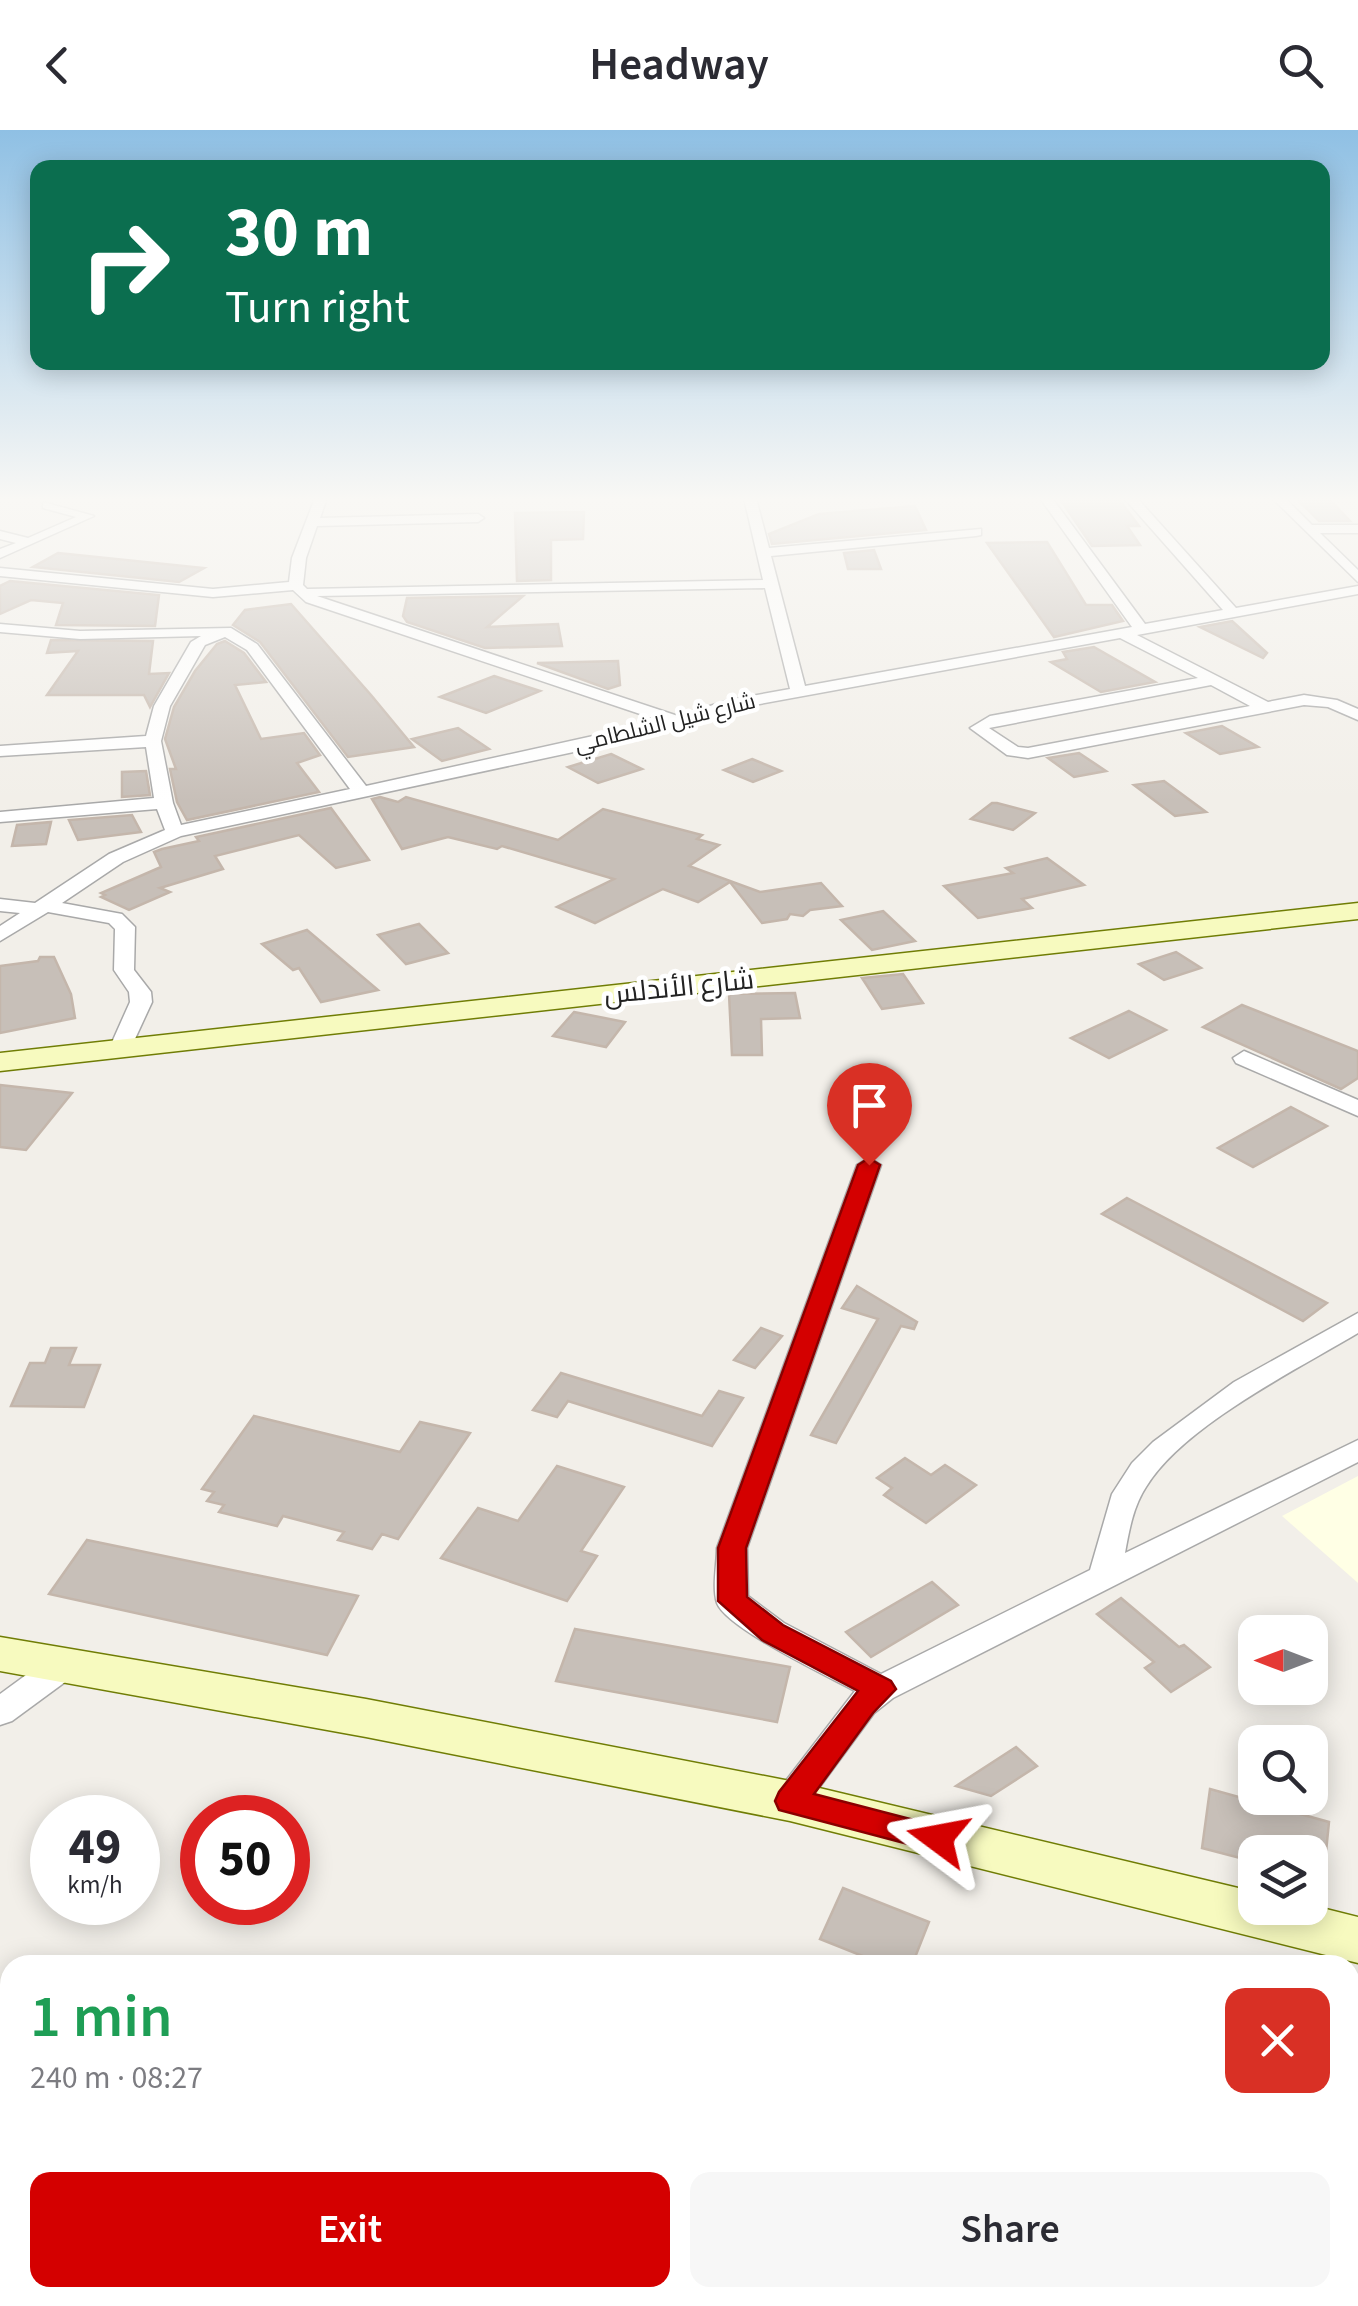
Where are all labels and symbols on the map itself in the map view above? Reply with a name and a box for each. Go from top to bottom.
street label: شارع شيل الشلطامي [571,685,759,761]
street label: شارع الأندلس [602,959,756,1015]
pin [827,1063,912,1166]
north arrow [1238,1615,1328,1705]
position arrow [886,1786,990,1890]
speed limit sign: 50 [180,1795,310,1925]

